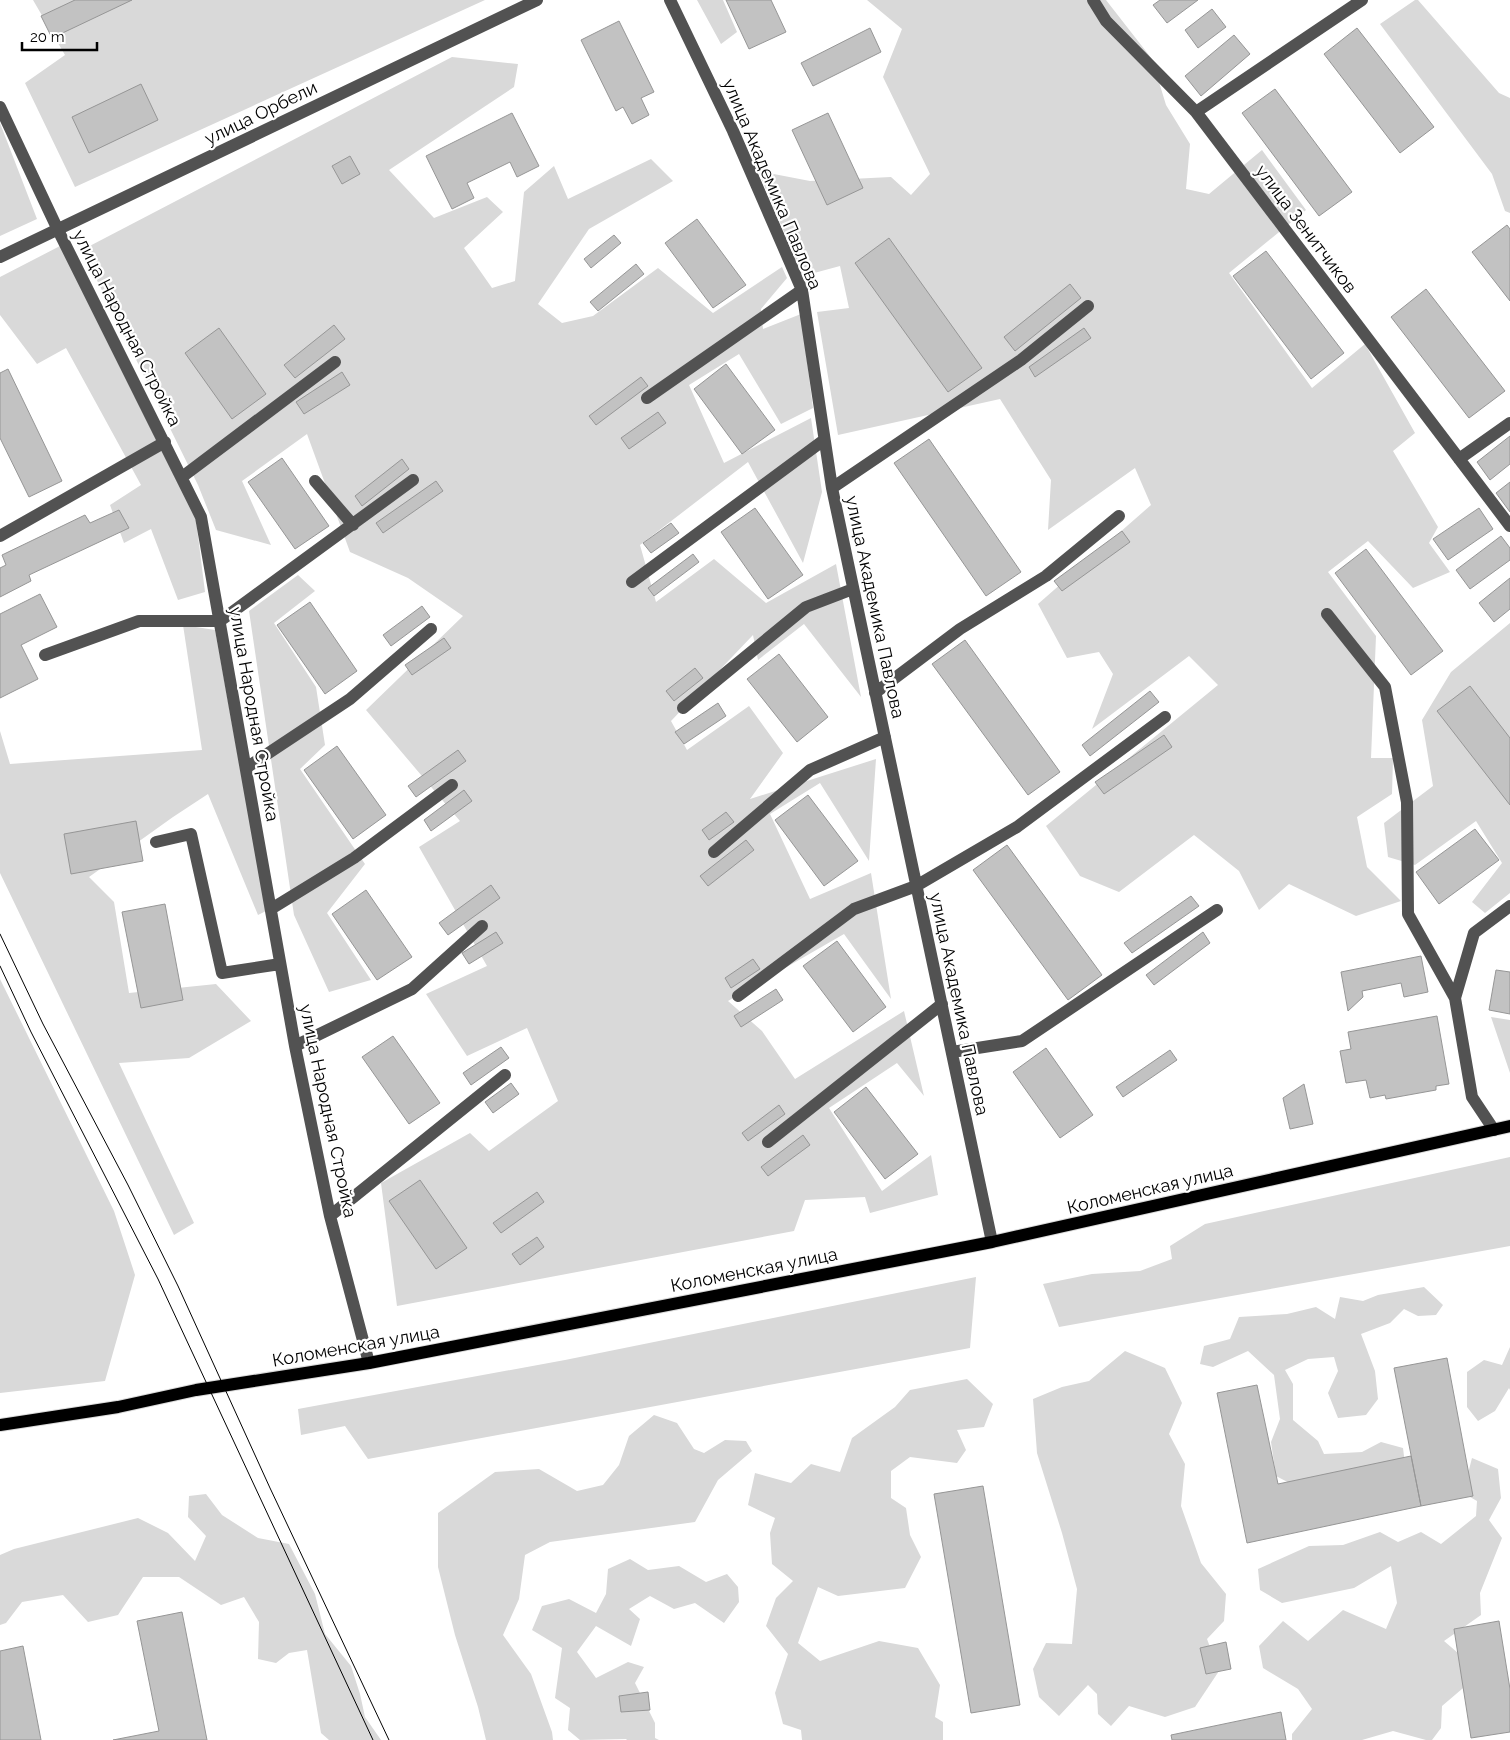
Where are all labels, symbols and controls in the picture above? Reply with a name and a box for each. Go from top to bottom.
scale bar [22,20,98,52]
text: 20 m [30,28,65,46]
street label: улица Академика Павлова [718,75,826,292]
street label: улица Орбели [201,76,320,149]
street label: улица Зенитчиков [1251,161,1361,297]
street label: улица Народная Стройка [69,226,186,429]
street label: улица Академика Павлова [842,494,909,720]
street label: улица Народная Стройка [225,605,284,823]
street label: улица Академика Павлова [926,891,993,1117]
street label: улица Народная Стройка [296,1002,361,1219]
street label: Коломенская улица [1065,1159,1235,1218]
street label: Коломенская улица [669,1243,839,1296]
street label: Коломенская улица [271,1320,441,1371]

